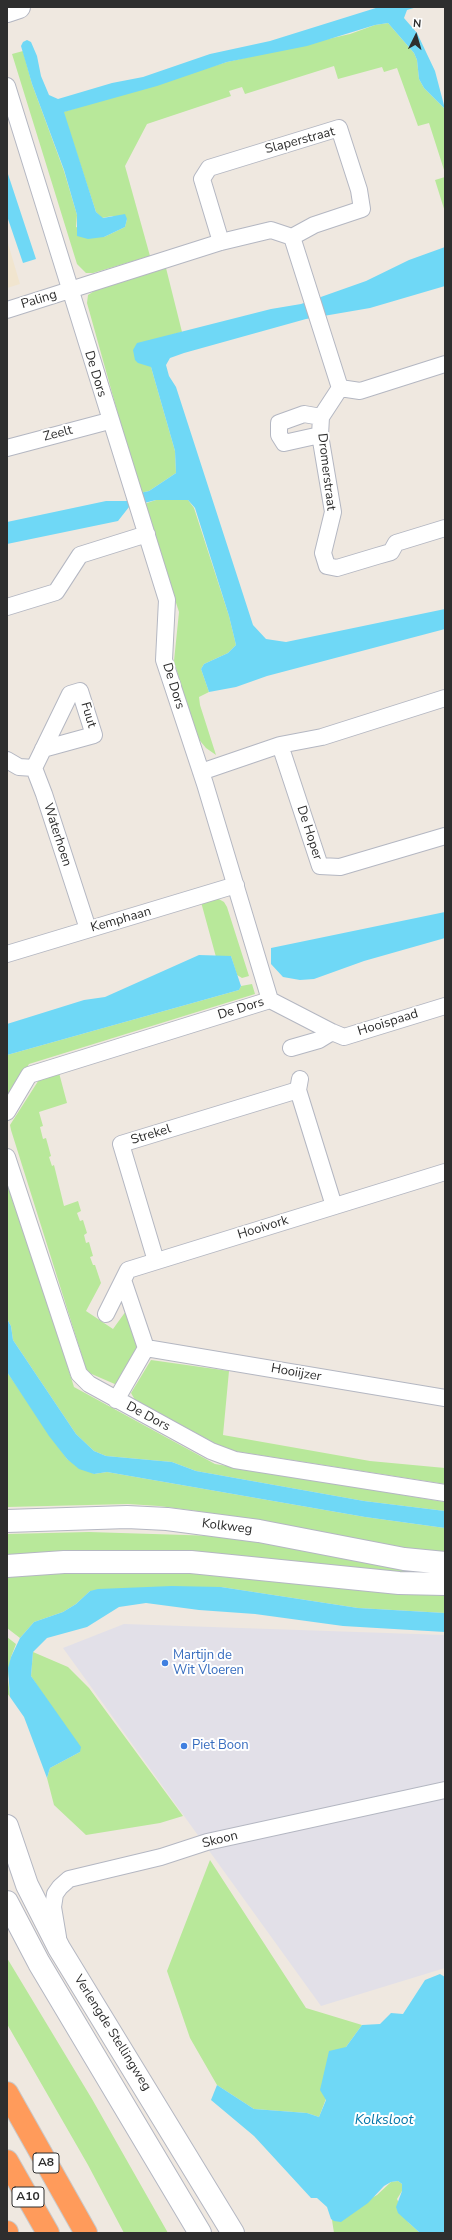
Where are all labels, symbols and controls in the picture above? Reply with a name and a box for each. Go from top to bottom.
north arrow [396,16,436,56]
text: N [412,16,422,31]
street label: Slaperstraat [263,124,337,158]
street label: Paling [19,287,59,313]
street label: De Dors [81,349,109,399]
street label: Zeelt [42,423,74,445]
street label: Dromerstraat [314,432,338,512]
street label: De Dors [159,661,187,711]
street label: Fuut [77,700,99,730]
street label: Waterhoen [39,801,75,869]
street label: De Hoper [293,804,325,862]
street label: Kemphaan [89,904,153,936]
street label: De Dors [216,995,266,1023]
street label: Hooispaad [356,1006,420,1040]
street label: Strekel [129,1122,173,1148]
street label: Hooivork [236,1213,290,1243]
street label: Hooiijzer [270,1361,322,1385]
street label: De Dors [123,1399,173,1435]
street label: Kolkweg [201,1516,253,1538]
place label: Martijn de Wit Vloeren [173,1648,244,1679]
marker: Martijn de Wit Vloeren [160,1658,170,1668]
place label: Piet Boon [192,1738,249,1754]
marker: Piet Boon [179,1741,189,1751]
street label: Skoon [201,1828,239,1852]
street label: Verlengde Stellingweg [70,1972,154,2094]
water label: Kolksloot [355,2113,413,2129]
road number: A8 [33,2153,59,2173]
road number: A10 [12,2187,44,2207]

